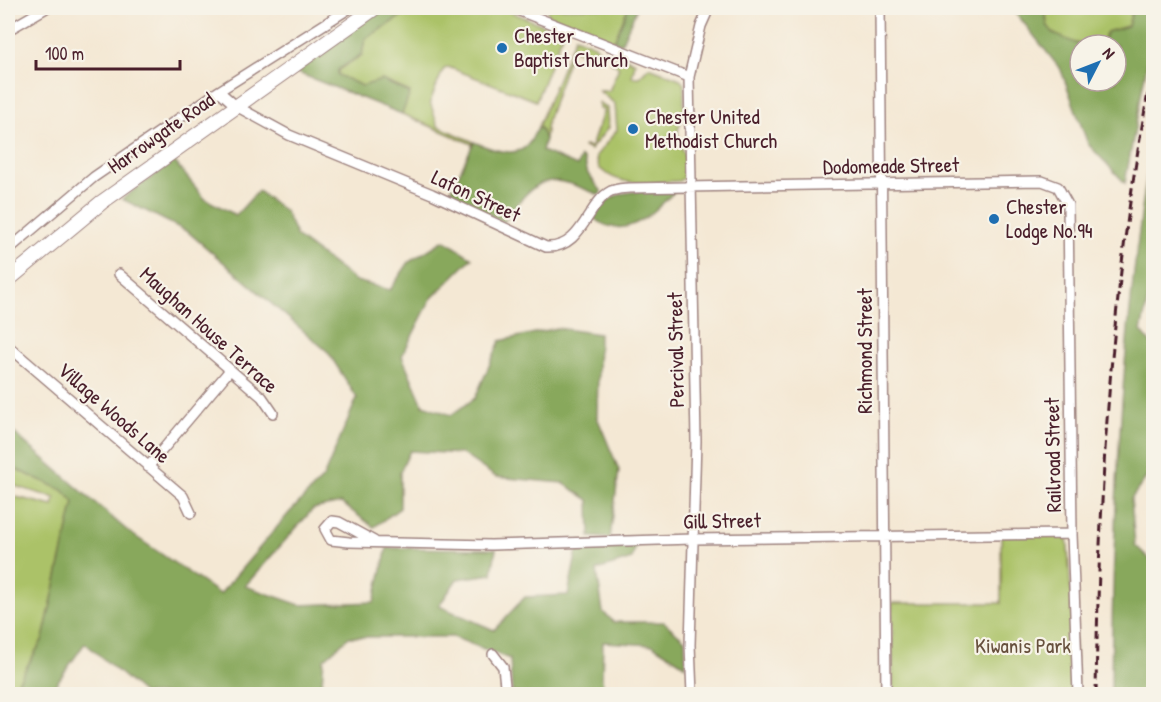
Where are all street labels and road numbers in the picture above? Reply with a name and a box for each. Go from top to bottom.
street label: Harrowgate Road [101,85,220,180]
street label: Dodomeade Street [823,150,960,181]
street label: Lafon Street [427,162,526,229]
street label: Maughan House Terrace [134,260,285,400]
street label: Richmond Street [850,288,879,414]
street label: Percival Street [660,291,691,408]
street label: Village Woods Lane [52,355,177,470]
street label: Railroad Street [1037,397,1068,513]
street label: Gill Street [683,505,762,536]

